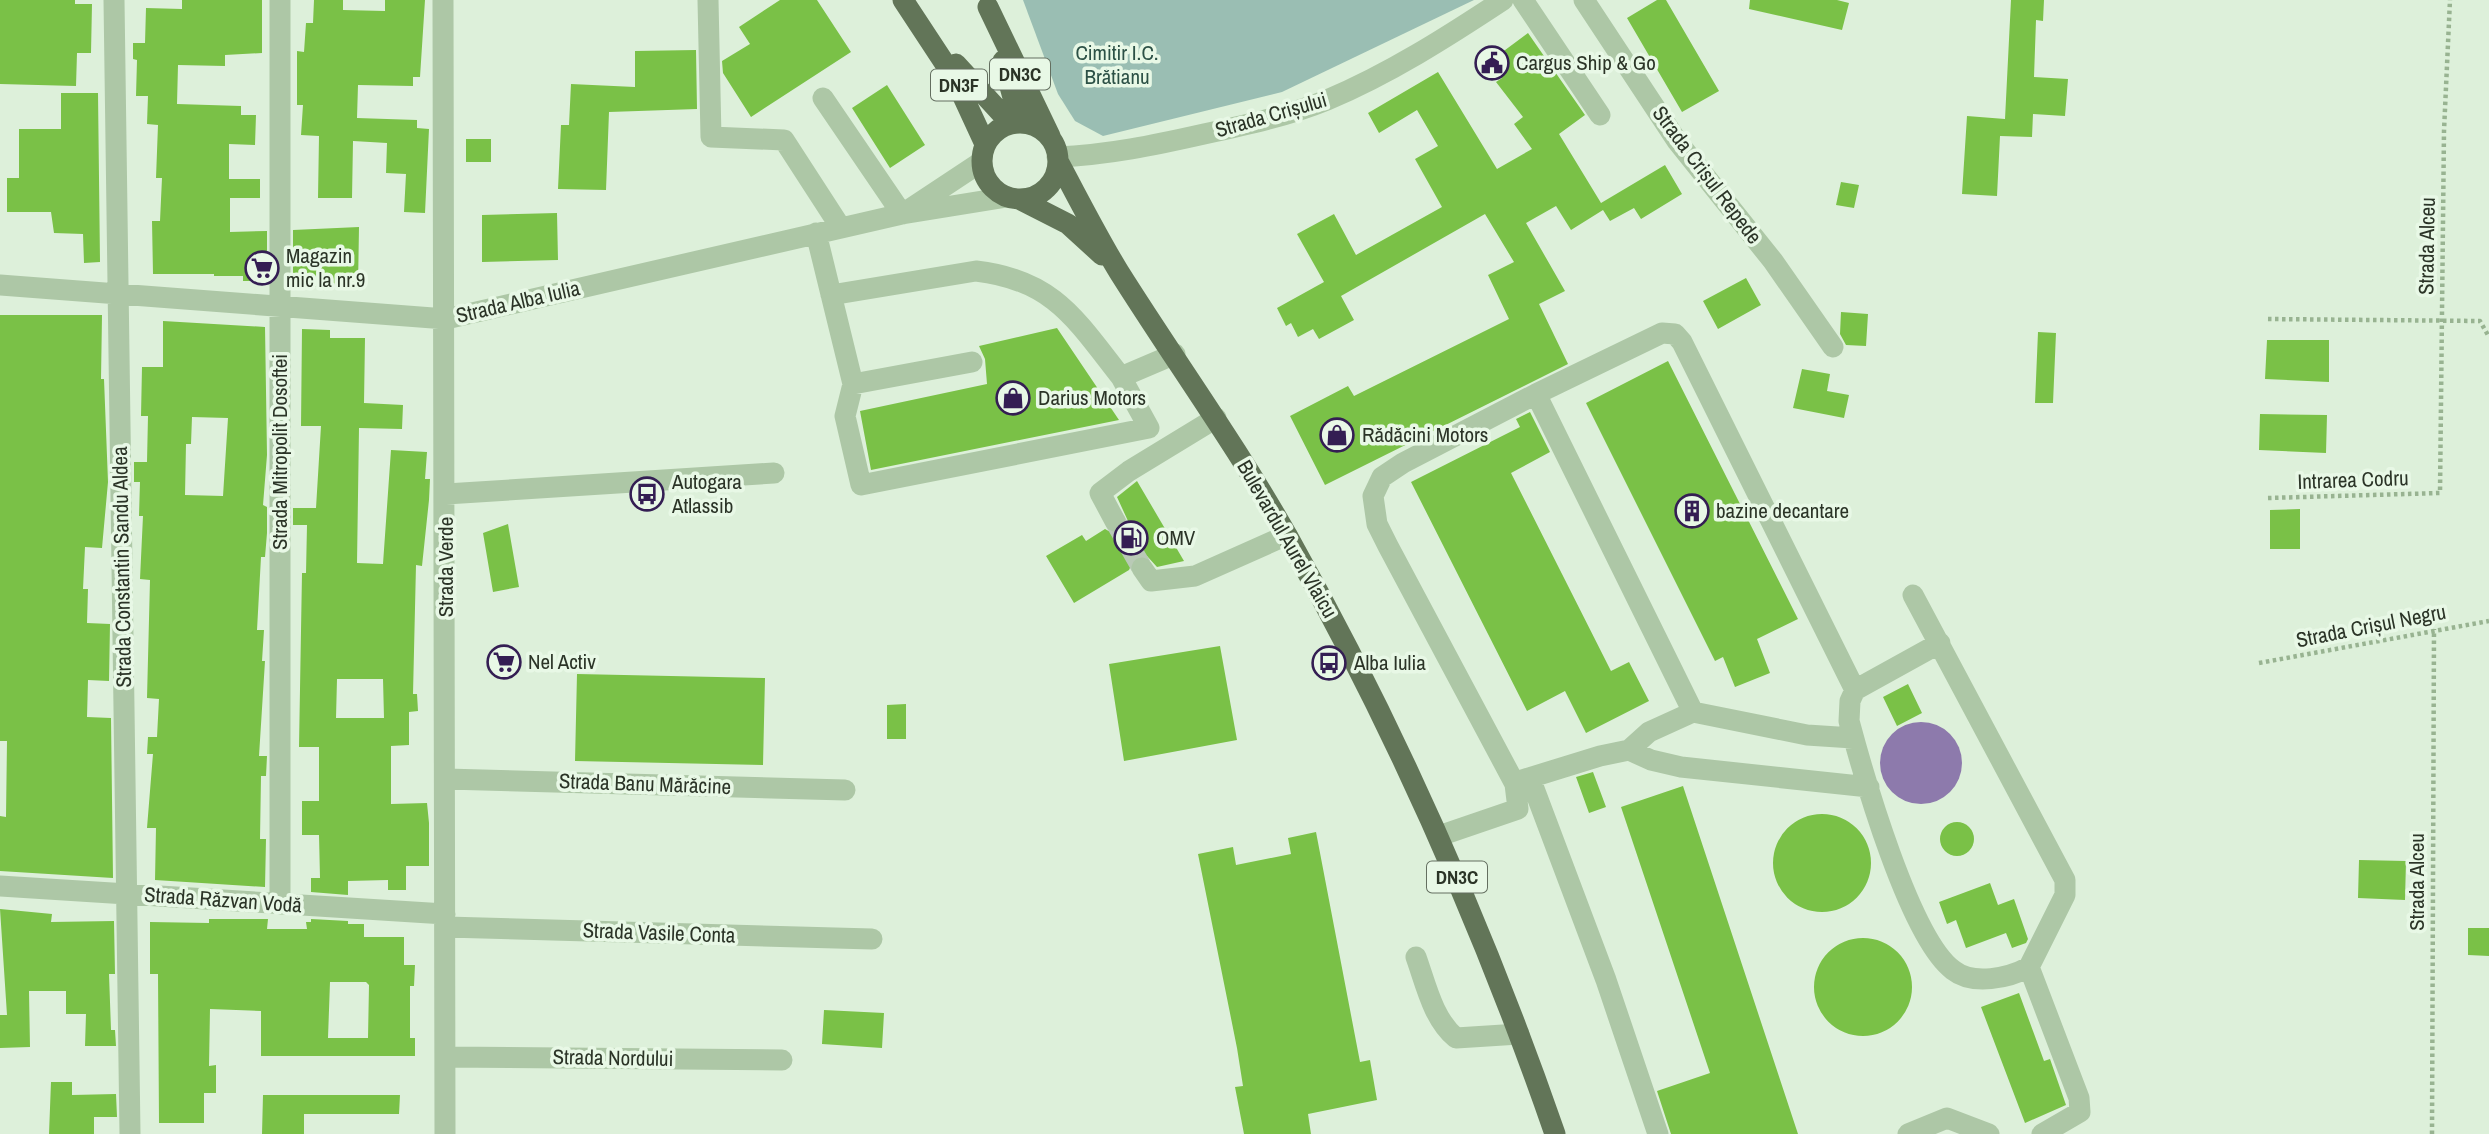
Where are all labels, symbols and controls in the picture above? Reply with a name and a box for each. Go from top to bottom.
park label: Cimitir I.C. Brătianu [1075,38,1159,91]
public building icon: Cargus Ship & Go [1473,44,1511,82]
place label: Cargus Ship & Go [1516,48,1656,77]
road number: DN3C [990,58,1050,90]
road number: DN3F [931,69,987,100]
street label: Strada Crișului [1212,85,1330,144]
street label: Strada Crișul Repede [1646,100,1769,250]
street label: Strada Alceu [2411,197,2442,295]
place label: Magazin mic la nr.9 [286,241,365,294]
supermarket icon: Magazin mic la nr.9 [243,249,281,287]
street label: Strada Alba Iulia [453,273,583,330]
street label: Strada Mitropolit Dosoftei [265,354,294,550]
shop icon: Darius Motors [994,379,1032,417]
place label: Darius Motors [1038,383,1146,412]
shop icon: Rădăcini Motors [1318,416,1356,454]
place label: Rădăcini Motors [1362,420,1488,449]
street label: Strada Constantin Sandu Aldea [105,446,138,688]
street label: Bulevardul Aurel Vlaicu [1230,454,1345,623]
street label: Intrarea Codru [2297,463,2409,496]
place label: Autogara Atlassib [671,467,742,520]
bus stop icon: Autogara Atlassib [628,475,666,513]
building icon: bazine decantare [1673,492,1711,530]
place label: bazine decantare [1716,496,1849,525]
street label: Strada Verde [431,517,460,617]
fuel station icon: OMV [1112,519,1150,557]
place label: OMV [1156,523,1196,552]
street label: Strada Crișul Negru [2293,597,2448,654]
supermarket icon: Nel Activ [485,643,523,681]
bus stop icon: Alba Iulia [1310,644,1348,682]
place label: Nel Activ [528,647,596,676]
place label: Alba Iulia [1353,648,1426,677]
street label: Strada Banu Mărăcine [558,766,732,801]
street label: Strada Alceu [2402,833,2431,931]
road number: DN3C [1427,862,1487,892]
street label: Strada Răzvan Vodă [143,880,303,920]
street label: Strada Vasile Conta [582,915,736,950]
street label: Strada Nordului [552,1042,674,1073]

